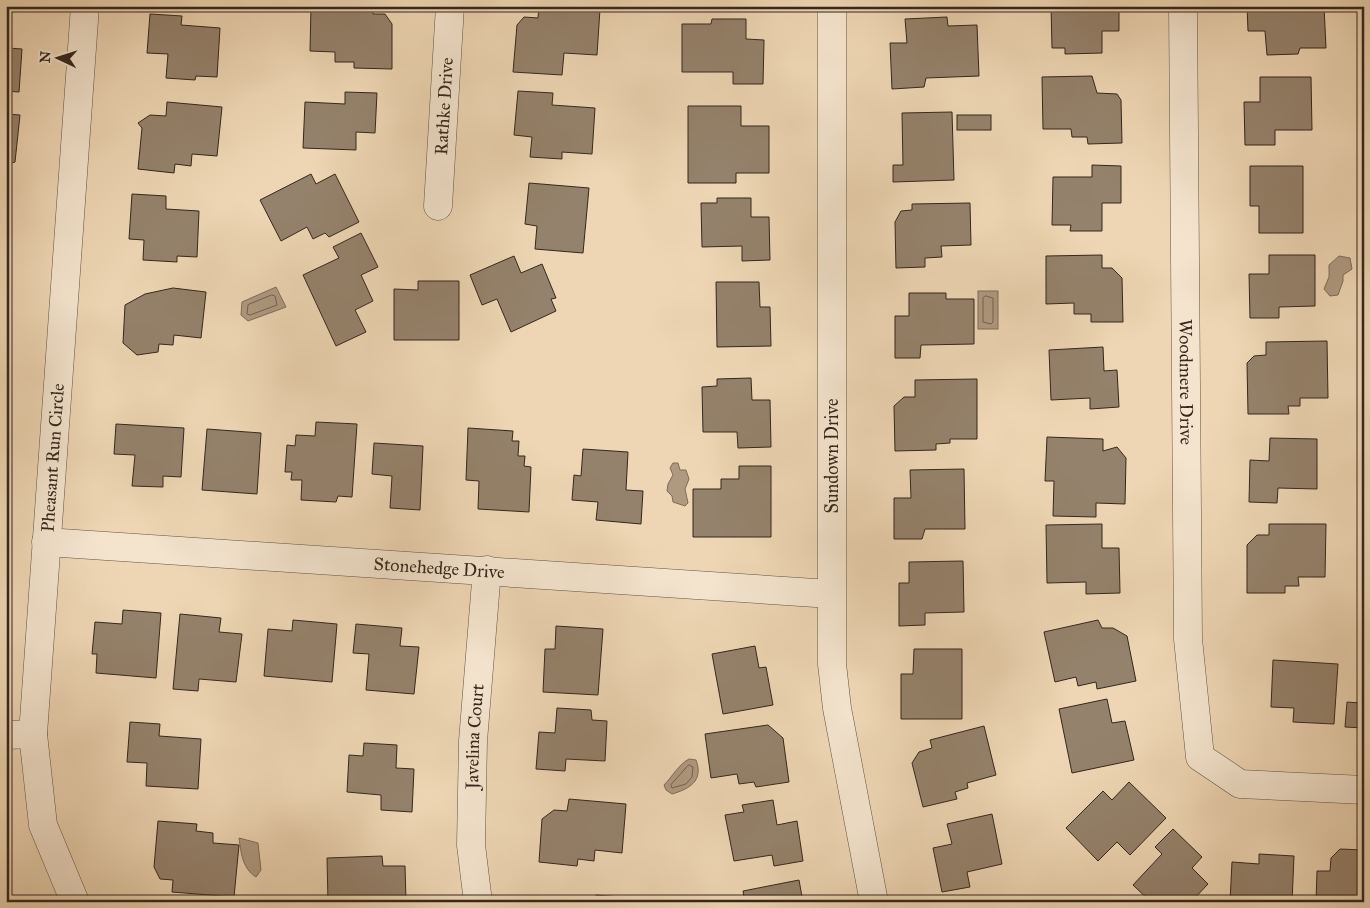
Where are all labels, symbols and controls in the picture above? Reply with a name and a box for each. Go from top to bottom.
north arrow [32,32,82,82]
text: N [37,50,54,64]
street label: Rathke Drive [430,57,458,156]
street label: Woodmere Drive [1174,319,1197,445]
street label: Pheasant Run Circle [36,382,69,533]
street label: Sundown Drive [821,399,843,513]
street label: Stonehedge Drive [373,553,505,583]
street label: Javelina Court [461,682,489,791]

